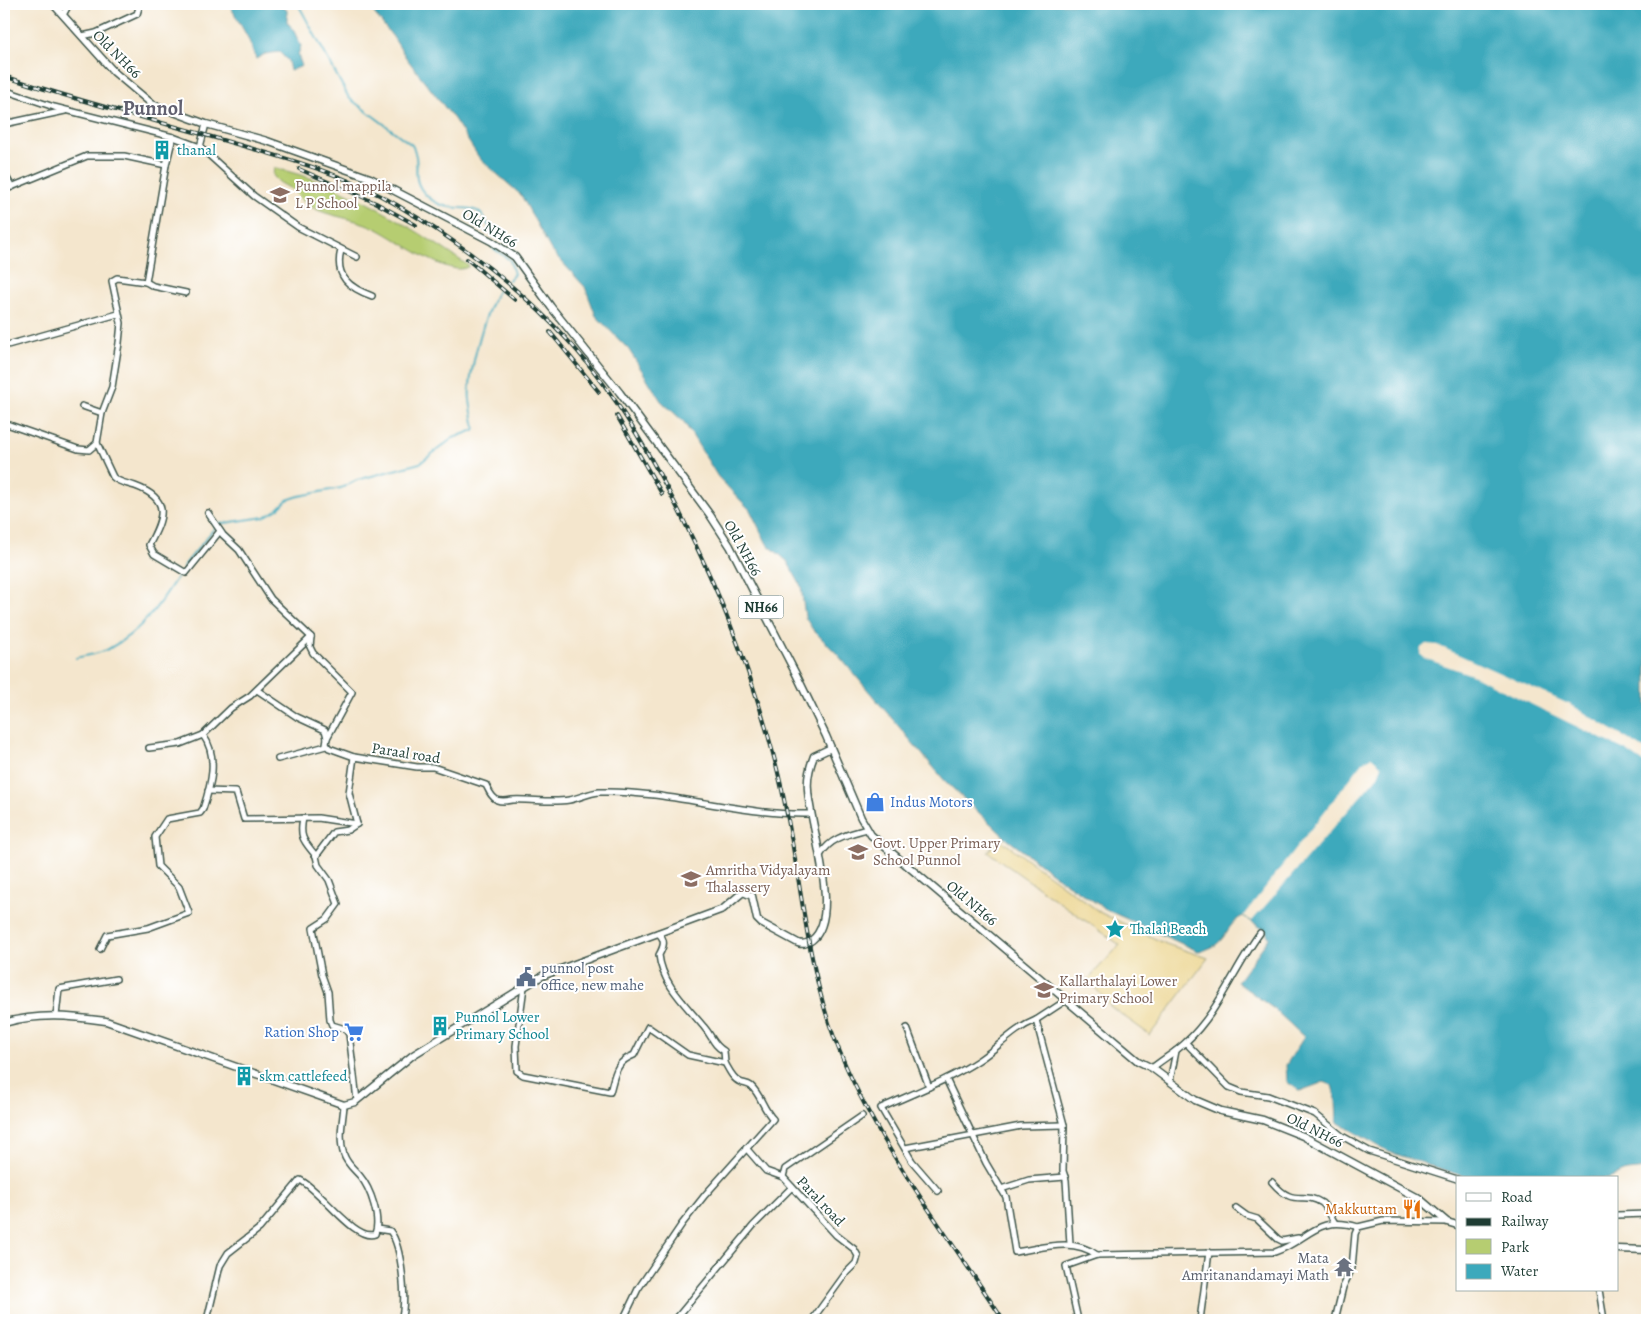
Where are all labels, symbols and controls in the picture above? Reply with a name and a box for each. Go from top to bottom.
street label: Old NH66 [88,25,146,83]
district label: Punnol [123,95,184,122]
building icon: thanal [151,139,173,161]
place label: thanal [177,140,216,160]
place label: Punnol mappila L P School [295,176,392,213]
school or university icon: Punnol mappila L P School [269,184,291,206]
street label: Old NH66 [459,204,521,252]
street label: Old NH66 [719,516,767,580]
road number: NH66 [738,596,784,618]
street label: Paraal road [370,738,443,768]
shop icon: Indus Motors [864,791,886,813]
place label: Indus Motors [890,792,973,812]
place label: Govt. Upper Primary School Punnol [873,833,1001,870]
school or university icon: Govt. Upper Primary School Punnol [847,841,869,863]
place label: Amritha Vidyalayam Thalassery [705,860,831,897]
school or university icon: Amritha Vidyalayam Thalassery [680,868,702,890]
street label: Old NH66 [942,876,1002,930]
place icon: Thalai Beach [1104,918,1126,940]
place label: Thalai Beach [1130,919,1207,939]
place label: punnol post office, new mahe [541,958,644,995]
public building icon: punnol post office, new mahe [515,966,537,988]
place label: Kallarthalayi Lower Primary School [1059,971,1177,1008]
school or university icon: Kallarthalayi Lower Primary School [1033,979,1055,1001]
place label: Punnol Lower Primary School [455,1007,549,1044]
building icon: Punnol Lower Primary School [429,1015,451,1037]
supermarket icon: Ration Shop [343,1021,365,1043]
place label: Ration Shop [264,1022,339,1042]
building icon: skm cattlefeed [233,1065,255,1087]
place label: skm cattlefeed [259,1066,349,1086]
street label: Old NH66 [1283,1108,1347,1152]
street label: Paral road [792,1171,850,1231]
legend [1456,1176,1618,1292]
text: Road [1501,1187,1533,1207]
restaurant icon: Makkuttam [1401,1198,1423,1220]
place label: Makkuttam [1325,1199,1398,1219]
text: Railway [1501,1211,1549,1231]
text: Park [1501,1237,1530,1257]
place label: Mata Amritanandamayi Math [1181,1248,1329,1285]
temple icon: Mata Amritanandamayi Math [1333,1256,1355,1278]
text: Water [1500,1261,1538,1281]

